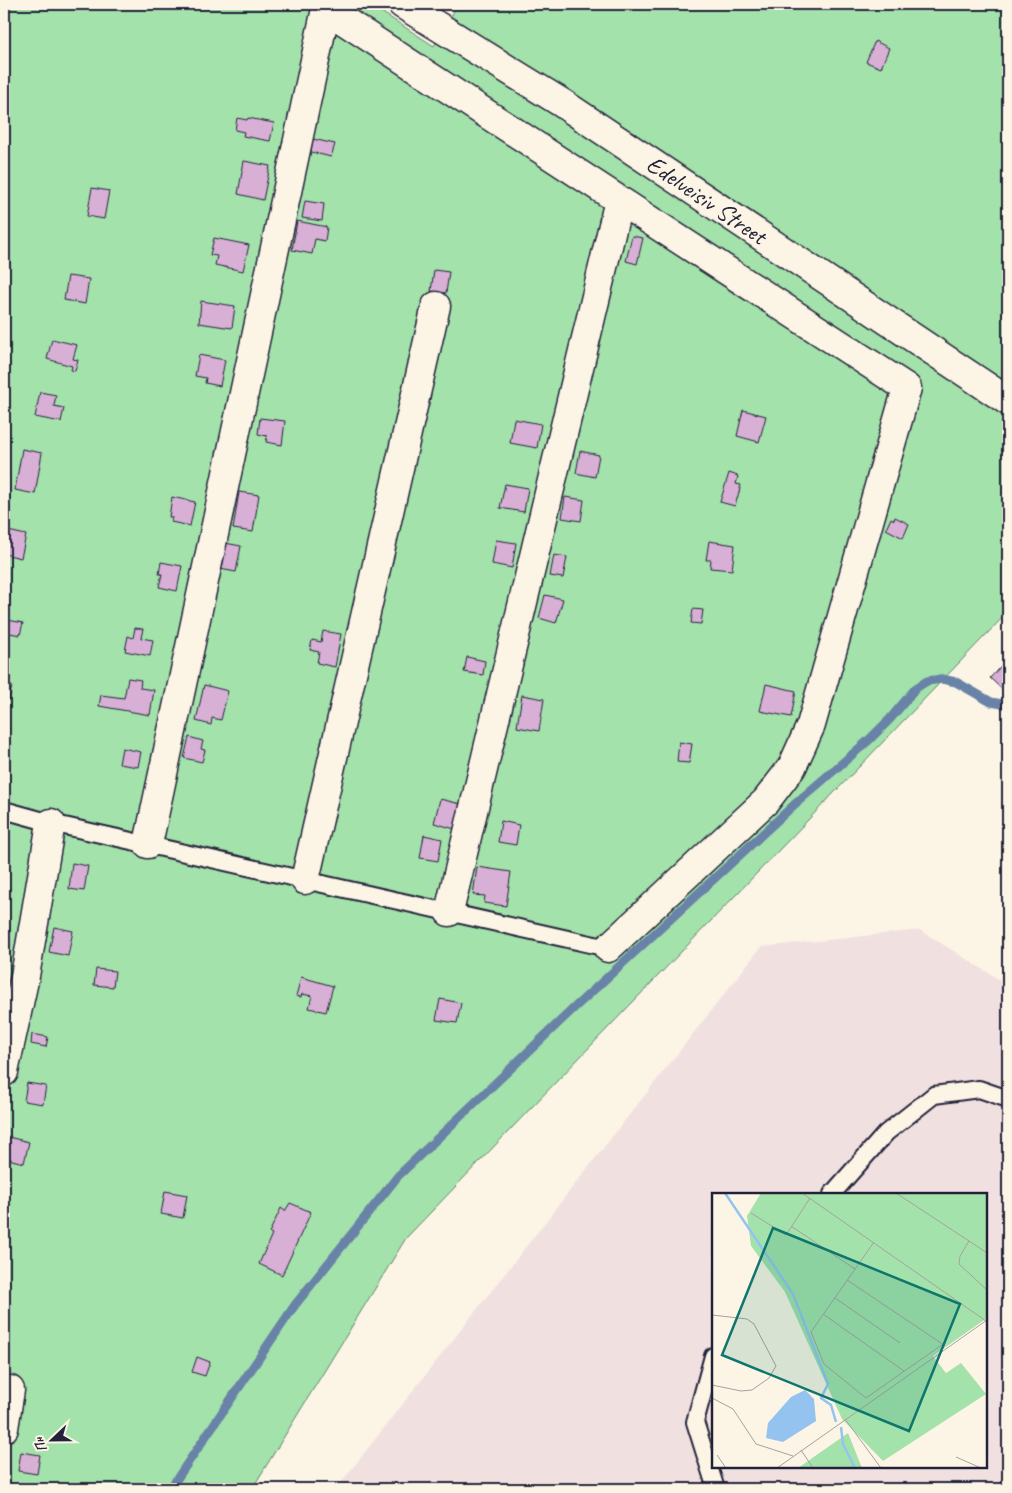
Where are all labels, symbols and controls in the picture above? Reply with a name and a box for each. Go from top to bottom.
street label: Edelveisiv Street [640,148,775,253]
inset map [712,1193,987,1468]
north arrow [28,1416,78,1466]
text: Пн [29,1434,51,1455]

